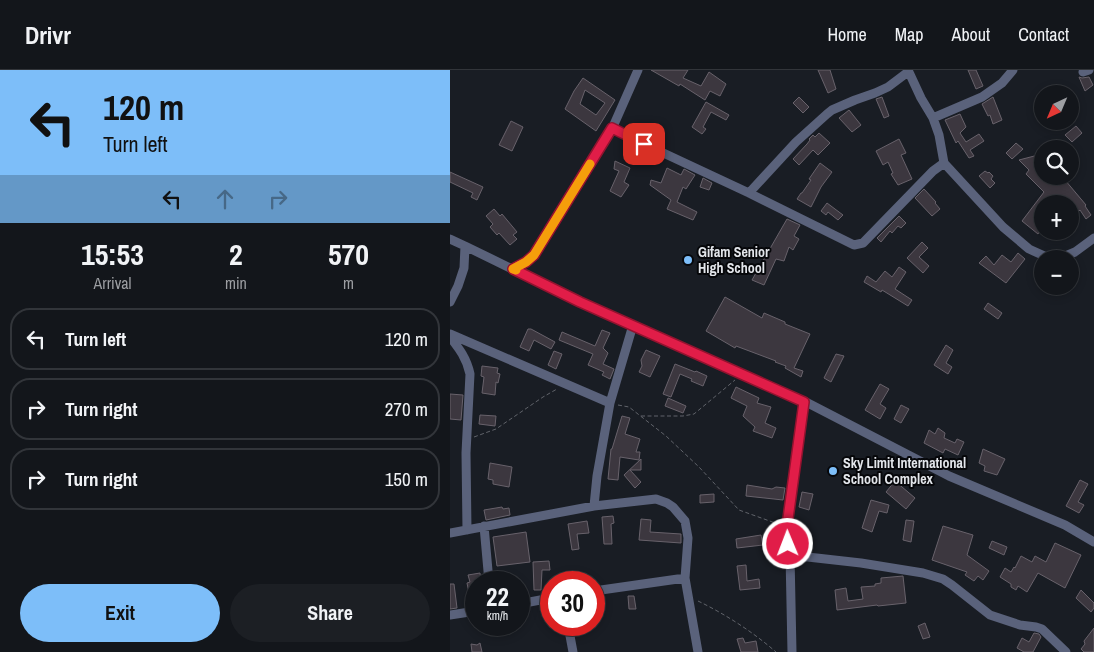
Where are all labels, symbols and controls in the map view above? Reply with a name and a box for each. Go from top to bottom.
text: Drivr [25,19,71,51]
text: Home [827,22,867,47]
text: Map [895,22,924,47]
text: About [952,22,990,47]
text: Contact [1018,22,1069,47]
text: 120 m [103,84,184,131]
north arrow [1034,85,1079,130]
map controls [1034,85,1079,295]
icon: left [20,90,85,155]
pin [623,123,665,165]
text: Turn left [103,129,168,159]
icon: arrive [630,130,658,158]
button: search [1034,140,1079,185]
icon: left [158,185,186,213]
icon: ahead [211,185,239,213]
icon: right [264,185,292,213]
button: + [1034,195,1079,240]
text: 15:53 [81,234,144,274]
text: 2 [229,234,243,274]
text: 570 [328,234,369,274]
place label: Gifam Senior High School [698,243,770,277]
button: − [1034,250,1079,295]
marker: Gifam Senior High School [682,254,694,266]
text: Arrival [94,272,131,294]
text: min [225,272,247,294]
text: m [343,272,354,294]
icon: left [22,325,50,353]
text: Turn left [65,326,126,352]
text: 120 m [385,326,428,352]
icon: right [22,395,50,423]
text: Turn right [65,396,137,422]
text: 270 m [385,396,428,422]
place label: Sky Limit International School Complex [843,454,966,488]
icon: right [22,465,50,493]
marker: Sky Limit International School Complex [827,465,839,477]
text: Turn right [65,466,137,492]
text: 150 m [385,466,428,492]
position arrow [761,517,813,569]
speed limit sign: 30 [540,571,605,636]
text: 22 [486,580,509,614]
button: Exit [20,584,220,642]
button: Share [230,584,430,642]
text: km/h [487,608,508,624]

